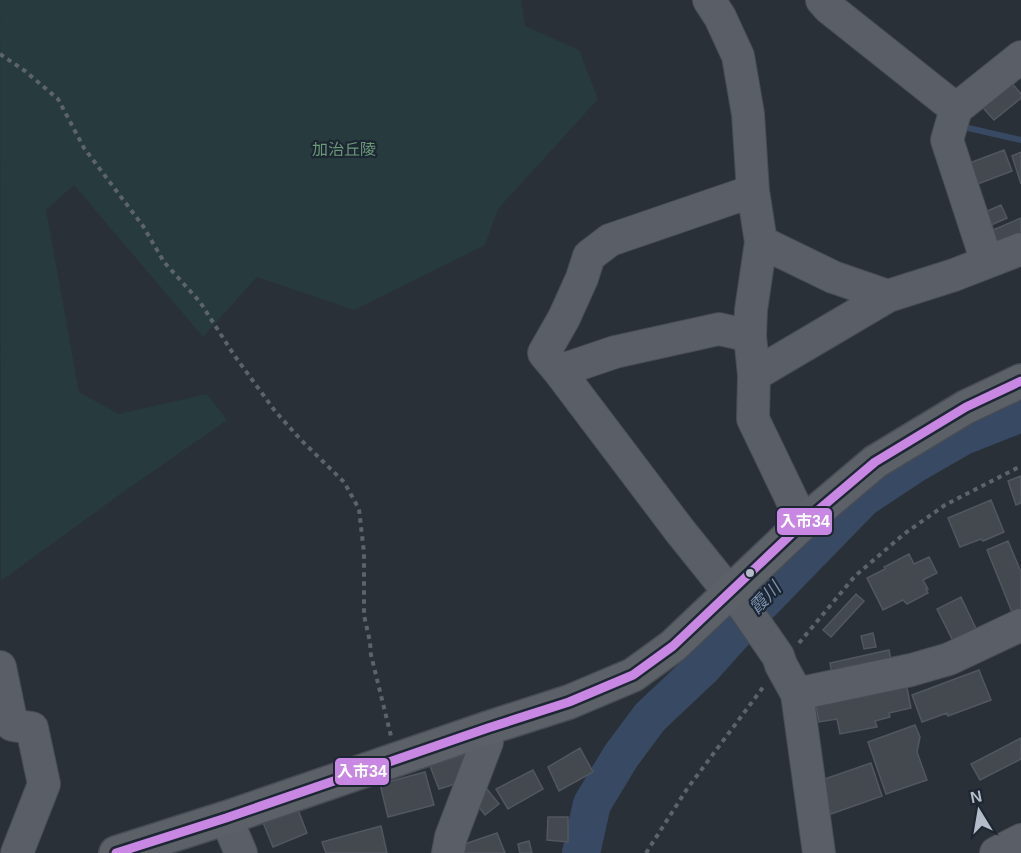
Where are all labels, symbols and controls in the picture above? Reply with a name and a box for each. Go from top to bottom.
park label: 加治丘陵 [312,141,376,158]
line badge: 入市34 [776,507,833,536]
text: 入市34 [780,513,830,530]
unlabelled marker [744,567,756,579]
water label: 霞川 [745,577,786,618]
line badge: 入市34 [334,757,390,786]
text: 入市34 [337,763,387,780]
north arrow [949,781,1009,841]
text: N [969,787,984,806]

